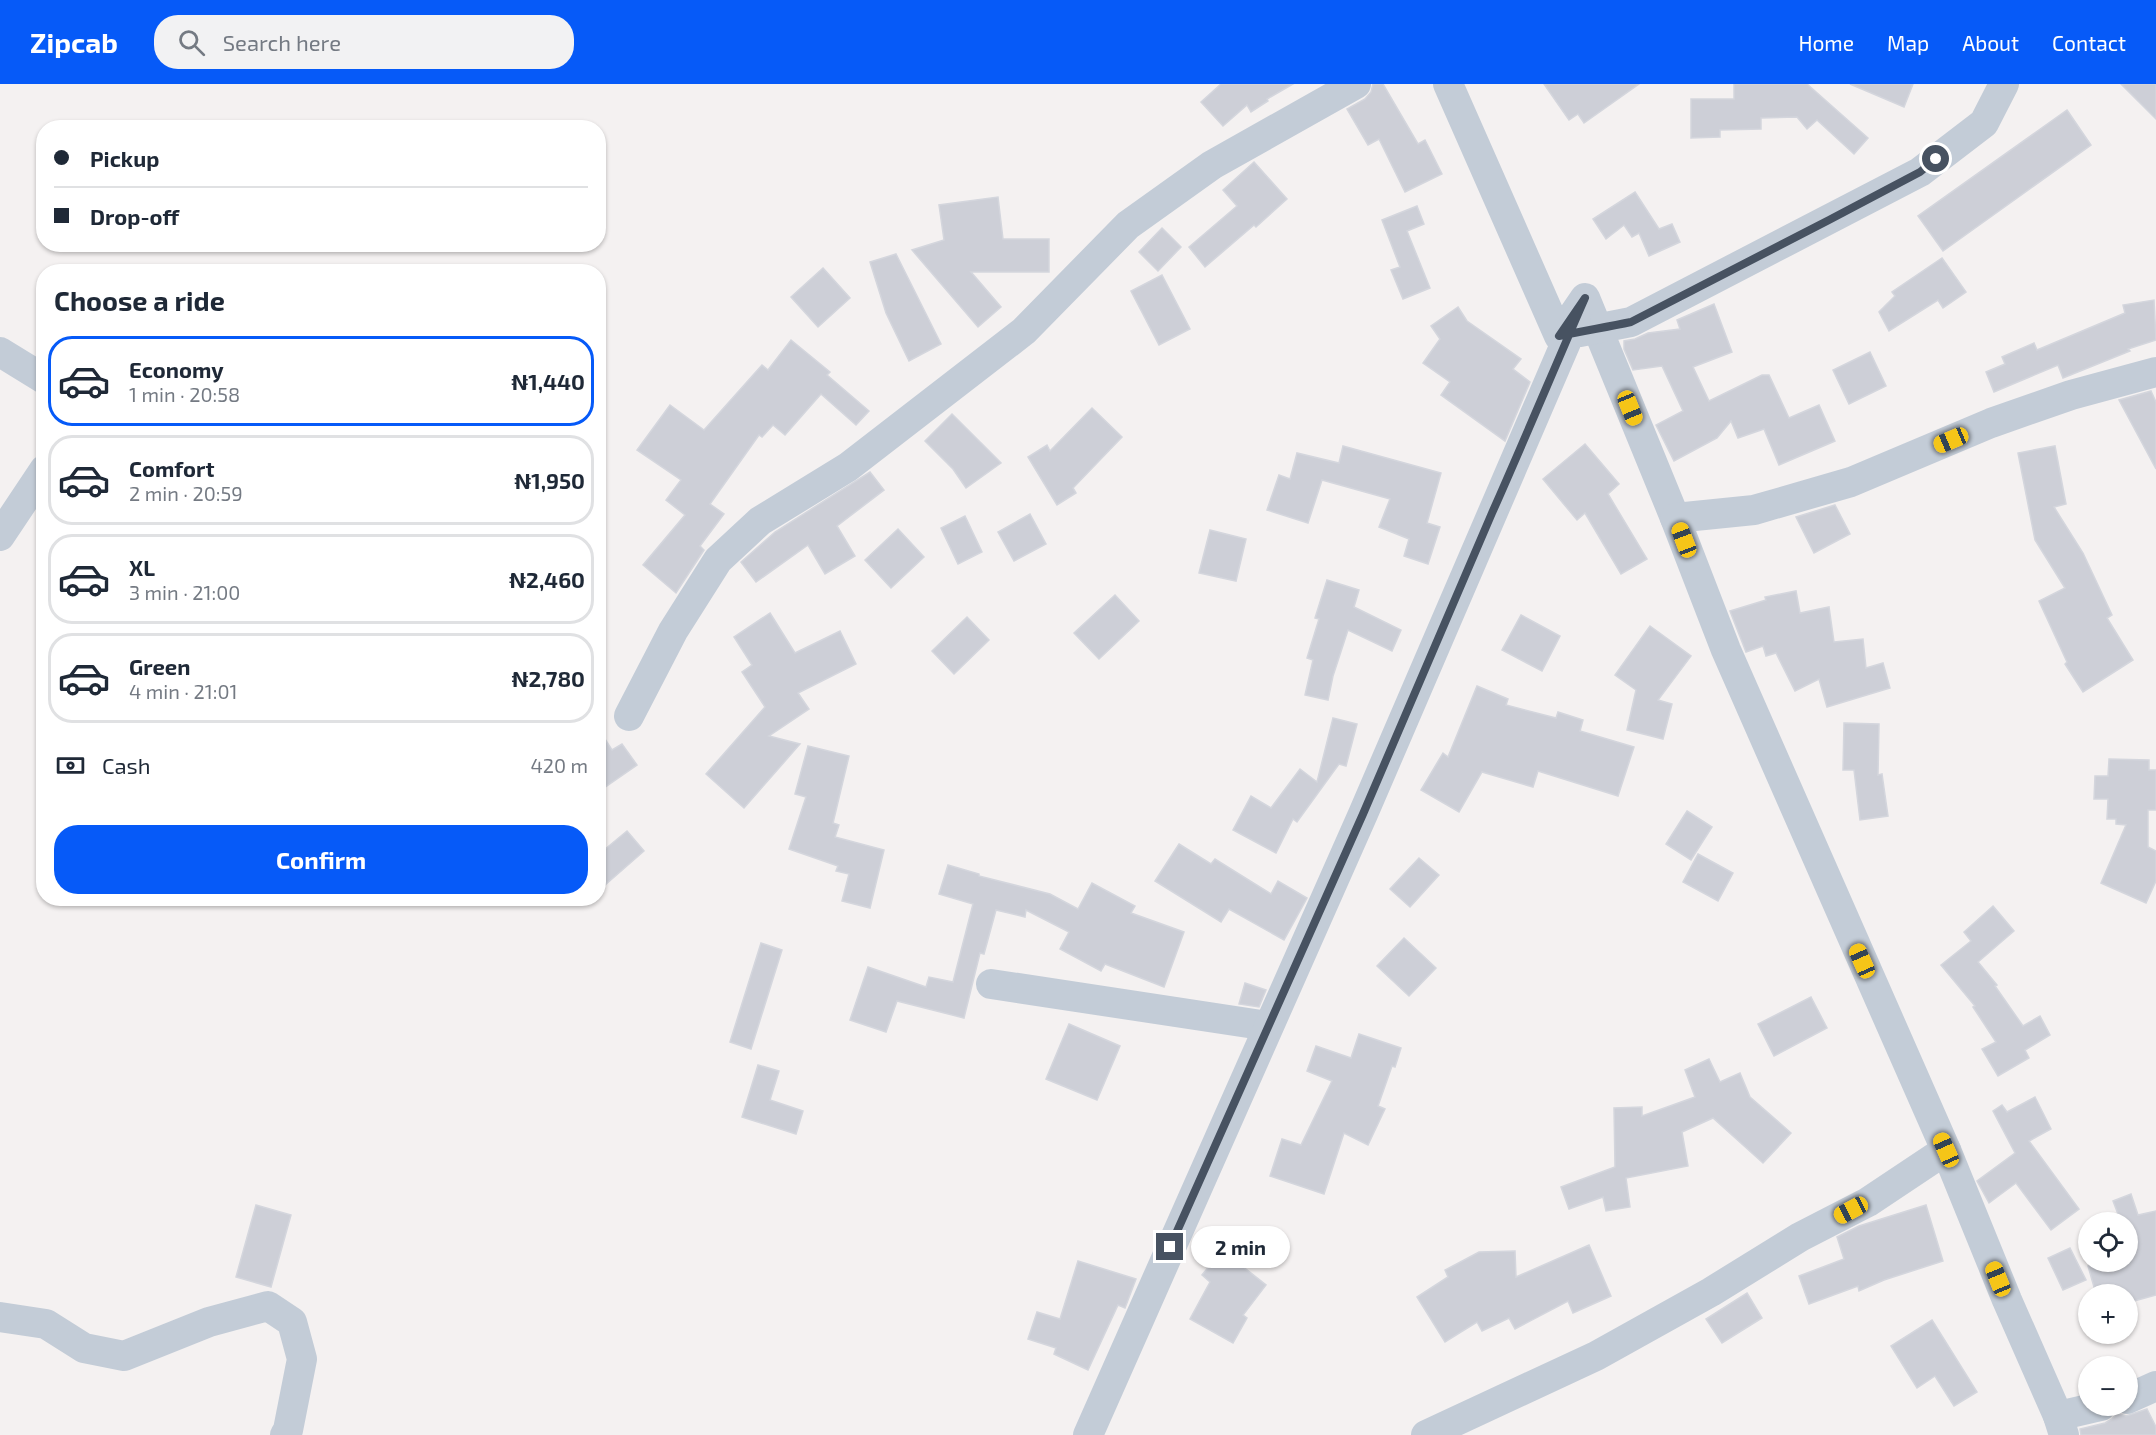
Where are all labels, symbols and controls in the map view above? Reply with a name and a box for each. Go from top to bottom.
search box [154,15,574,69]
text: Zipcab [30,25,118,59]
icon: search [175,26,208,59]
text: Search here [223,29,341,55]
text: Home [1798,30,1854,55]
text: Map [1887,30,1929,55]
text: About [1962,30,2019,55]
text: Contact [2052,30,2126,55]
text: Pickup [90,145,159,171]
route start [1922,145,1949,172]
text: Drop-off [90,203,179,229]
text: Choose a ride [54,284,225,316]
icon: car [57,354,111,408]
text: Economy [129,356,224,382]
text: ₦1,440 [511,368,585,394]
text: 1 min · 20:58 [129,382,240,406]
car [1615,388,1645,428]
car [1931,425,1971,455]
icon: car [57,453,111,507]
text: Comfort [129,455,214,481]
text: ₦1,950 [514,467,585,493]
text: 2 min · 20:59 [129,481,243,505]
car [1669,520,1699,560]
icon: car [57,552,111,606]
text: XL [129,554,155,580]
text: ₦2,460 [509,566,585,592]
text: 3 min · 21:00 [129,580,240,604]
icon: car [57,651,111,705]
text: Green [129,653,191,679]
text: ₦2,780 [511,665,585,691]
text: 4 min · 21:01 [129,679,237,703]
icon: cash [54,749,87,782]
text: Cash [102,752,151,778]
text: 420 m [530,753,588,777]
button: Confirm [54,825,588,894]
car [1846,941,1878,981]
car [1930,1130,1962,1170]
car [1831,1194,1871,1226]
map controls [2078,1212,2138,1416]
button: locate [2078,1212,2138,1272]
callout: 2 min [1191,1226,1290,1268]
route end [1156,1233,1183,1260]
text: 2 min [1215,1235,1266,1259]
car [1983,1259,2013,1299]
button: + [2078,1284,2138,1344]
button: − [2078,1356,2138,1416]

